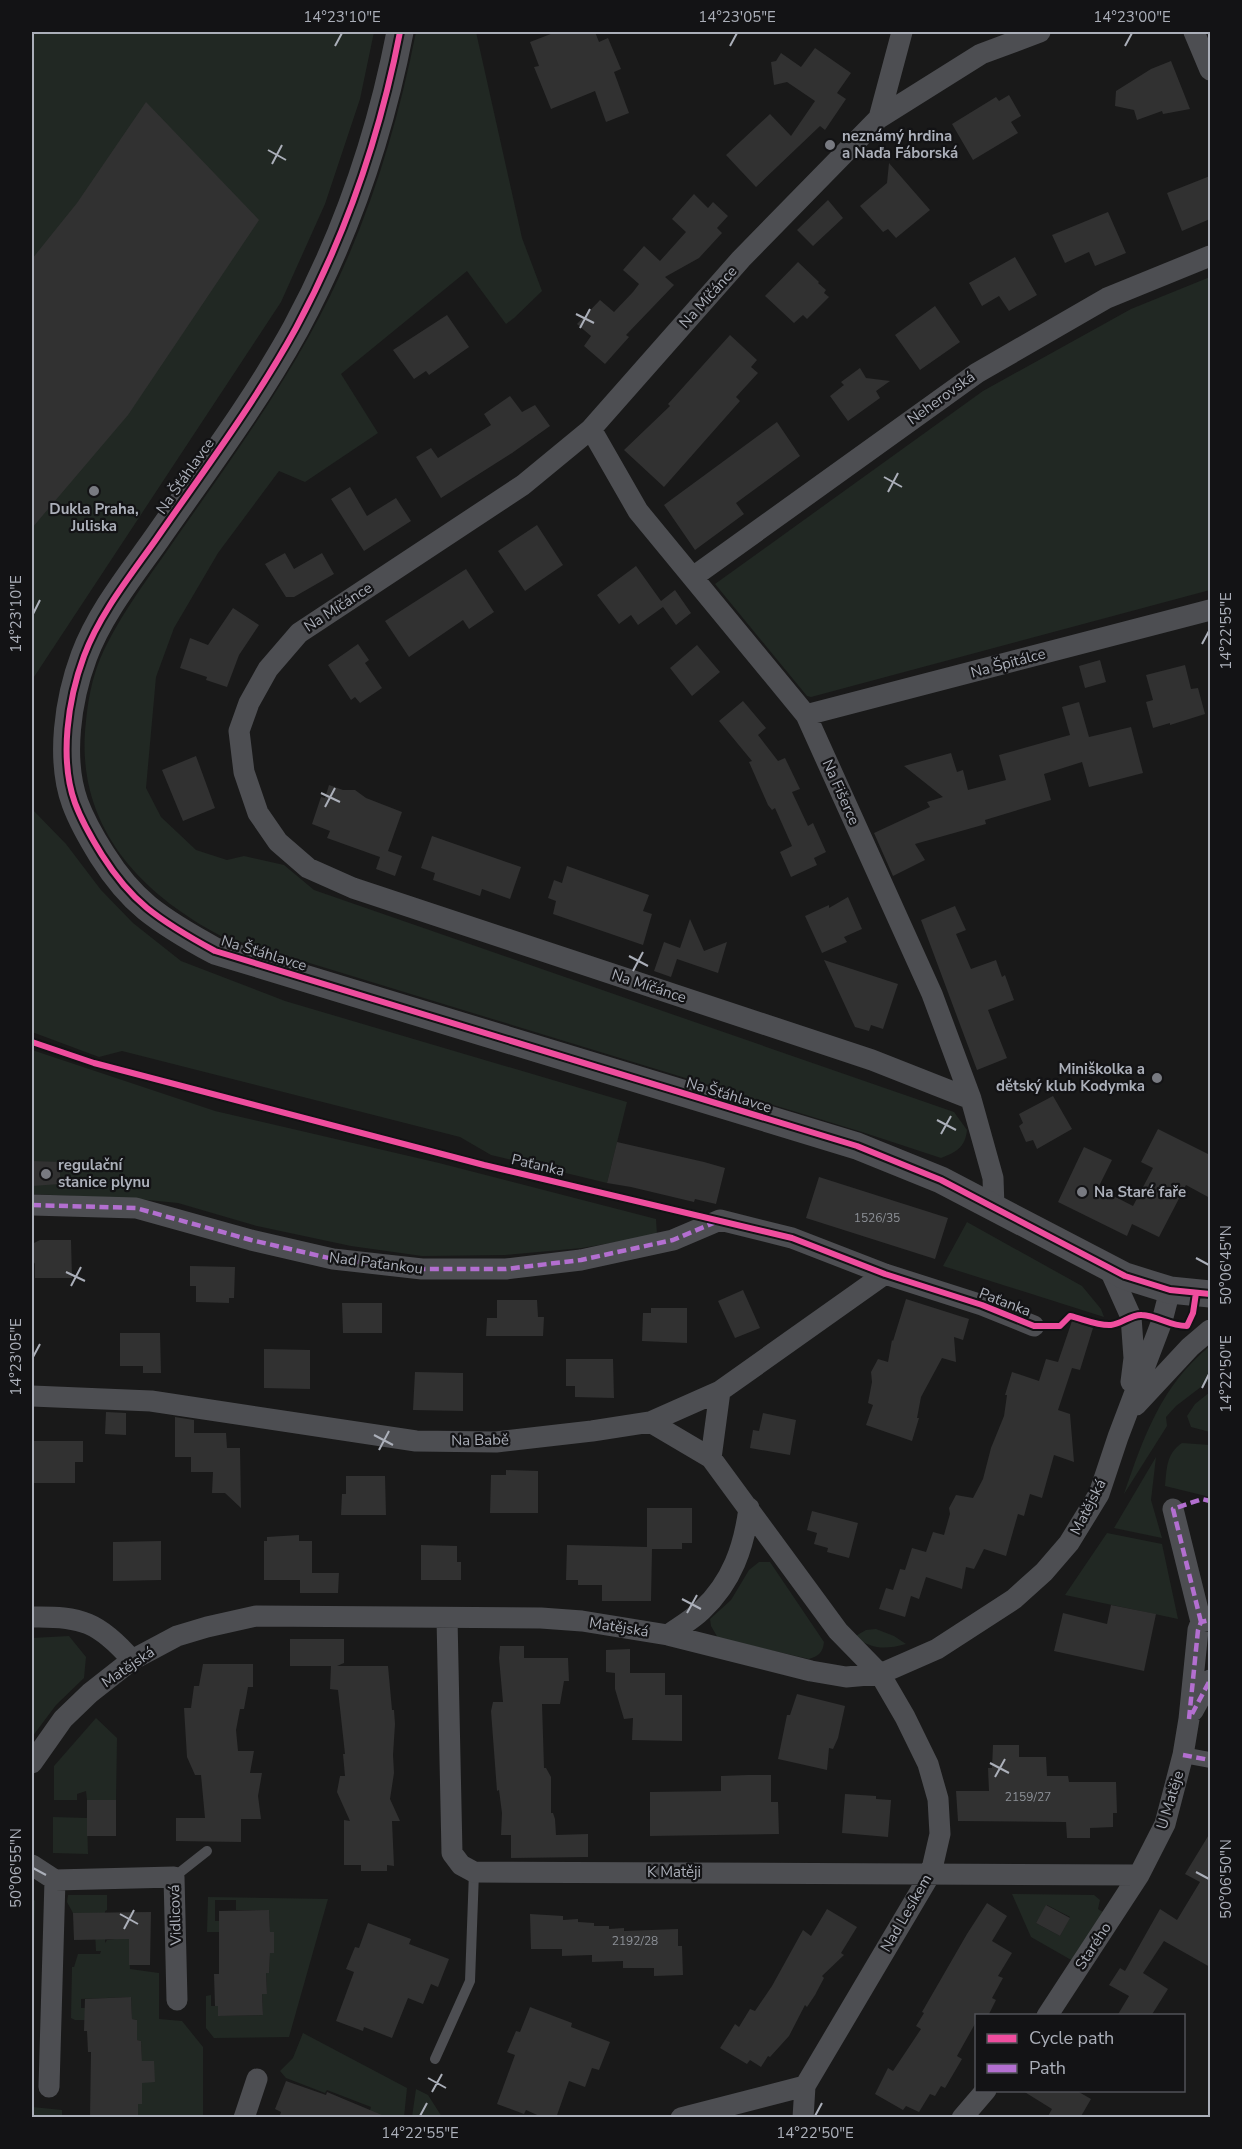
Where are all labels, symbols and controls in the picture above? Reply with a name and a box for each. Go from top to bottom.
text: 14°23'10"E [303,7,381,27]
text: 14°23'05"E [698,7,776,27]
text: 14°23'00"E [1093,7,1171,27]
place label: neznámý hrdina a Naďa Fáborská [842,126,958,163]
marker: neznámý hrdina a Naďa Fáborská [823,138,837,152]
street label: Na Míčánce [675,262,741,332]
street label: Neherovská [903,367,979,429]
street label: Na Šťáhlavce [151,433,219,518]
marker: Dukla Praha, Juliska [87,484,101,498]
place label: Dukla Praha, Juliska [49,499,139,536]
text: 14°23'10"E [6,575,26,653]
street label: Na Míčánce [300,578,376,636]
text: 14°22'55"E [1216,592,1236,670]
street label: Na Špitálce [968,642,1048,683]
street label: Na Fišerce [818,756,864,828]
street label: Na Šťáhlavce [219,930,310,976]
street label: Na Míčánce [609,965,689,1007]
place label: Miniškolka a dětský klub Kodymka [996,1059,1145,1096]
marker: Miniškolka a dětský klub Kodymka [1150,1071,1164,1085]
street label: Na Šťáhlavce [684,1072,775,1118]
street label: Paťanka [509,1149,567,1181]
place label: regulační stanice plynu [58,1155,150,1192]
marker: regulační stanice plynu [39,1167,53,1181]
place label: Na Staré faře [1094,1182,1186,1202]
marker: Na Staré faře [1075,1185,1089,1199]
house number: 1526/35 [854,1210,900,1226]
text: 50°06'45"N [1216,1225,1236,1305]
street label: Nad Paťankou [328,1247,424,1279]
street label: Paťanka [976,1283,1034,1321]
text: 14°23'05"E [6,1318,26,1396]
text: 14°22'50"E [1216,1335,1236,1413]
street label: Na Babě [451,1429,509,1451]
street label: Matějská [1065,1476,1111,1538]
street label: Matějská [588,1612,650,1642]
street label: Matějská [98,1642,158,1692]
street label: U Matěje [1152,1768,1188,1832]
house number: 2159/27 [1005,1789,1051,1805]
text: 50°06'55"N [6,1828,26,1908]
text: 50°06'50"N [1216,1839,1236,1919]
street label: K Matěji [647,1862,701,1882]
street label: Nad Lesíkem [876,1870,936,1956]
street label: Vidlicová [164,1884,186,1947]
street label: Starého [1070,1919,1116,1973]
house number: 2192/28 [612,1933,658,1949]
legend [975,2014,1185,2092]
text: Cycle path [1029,2026,1114,2050]
text: Path [1029,2056,1066,2080]
text: 14°22'55"E [381,2123,459,2143]
text: 14°22'50"E [776,2123,854,2143]

